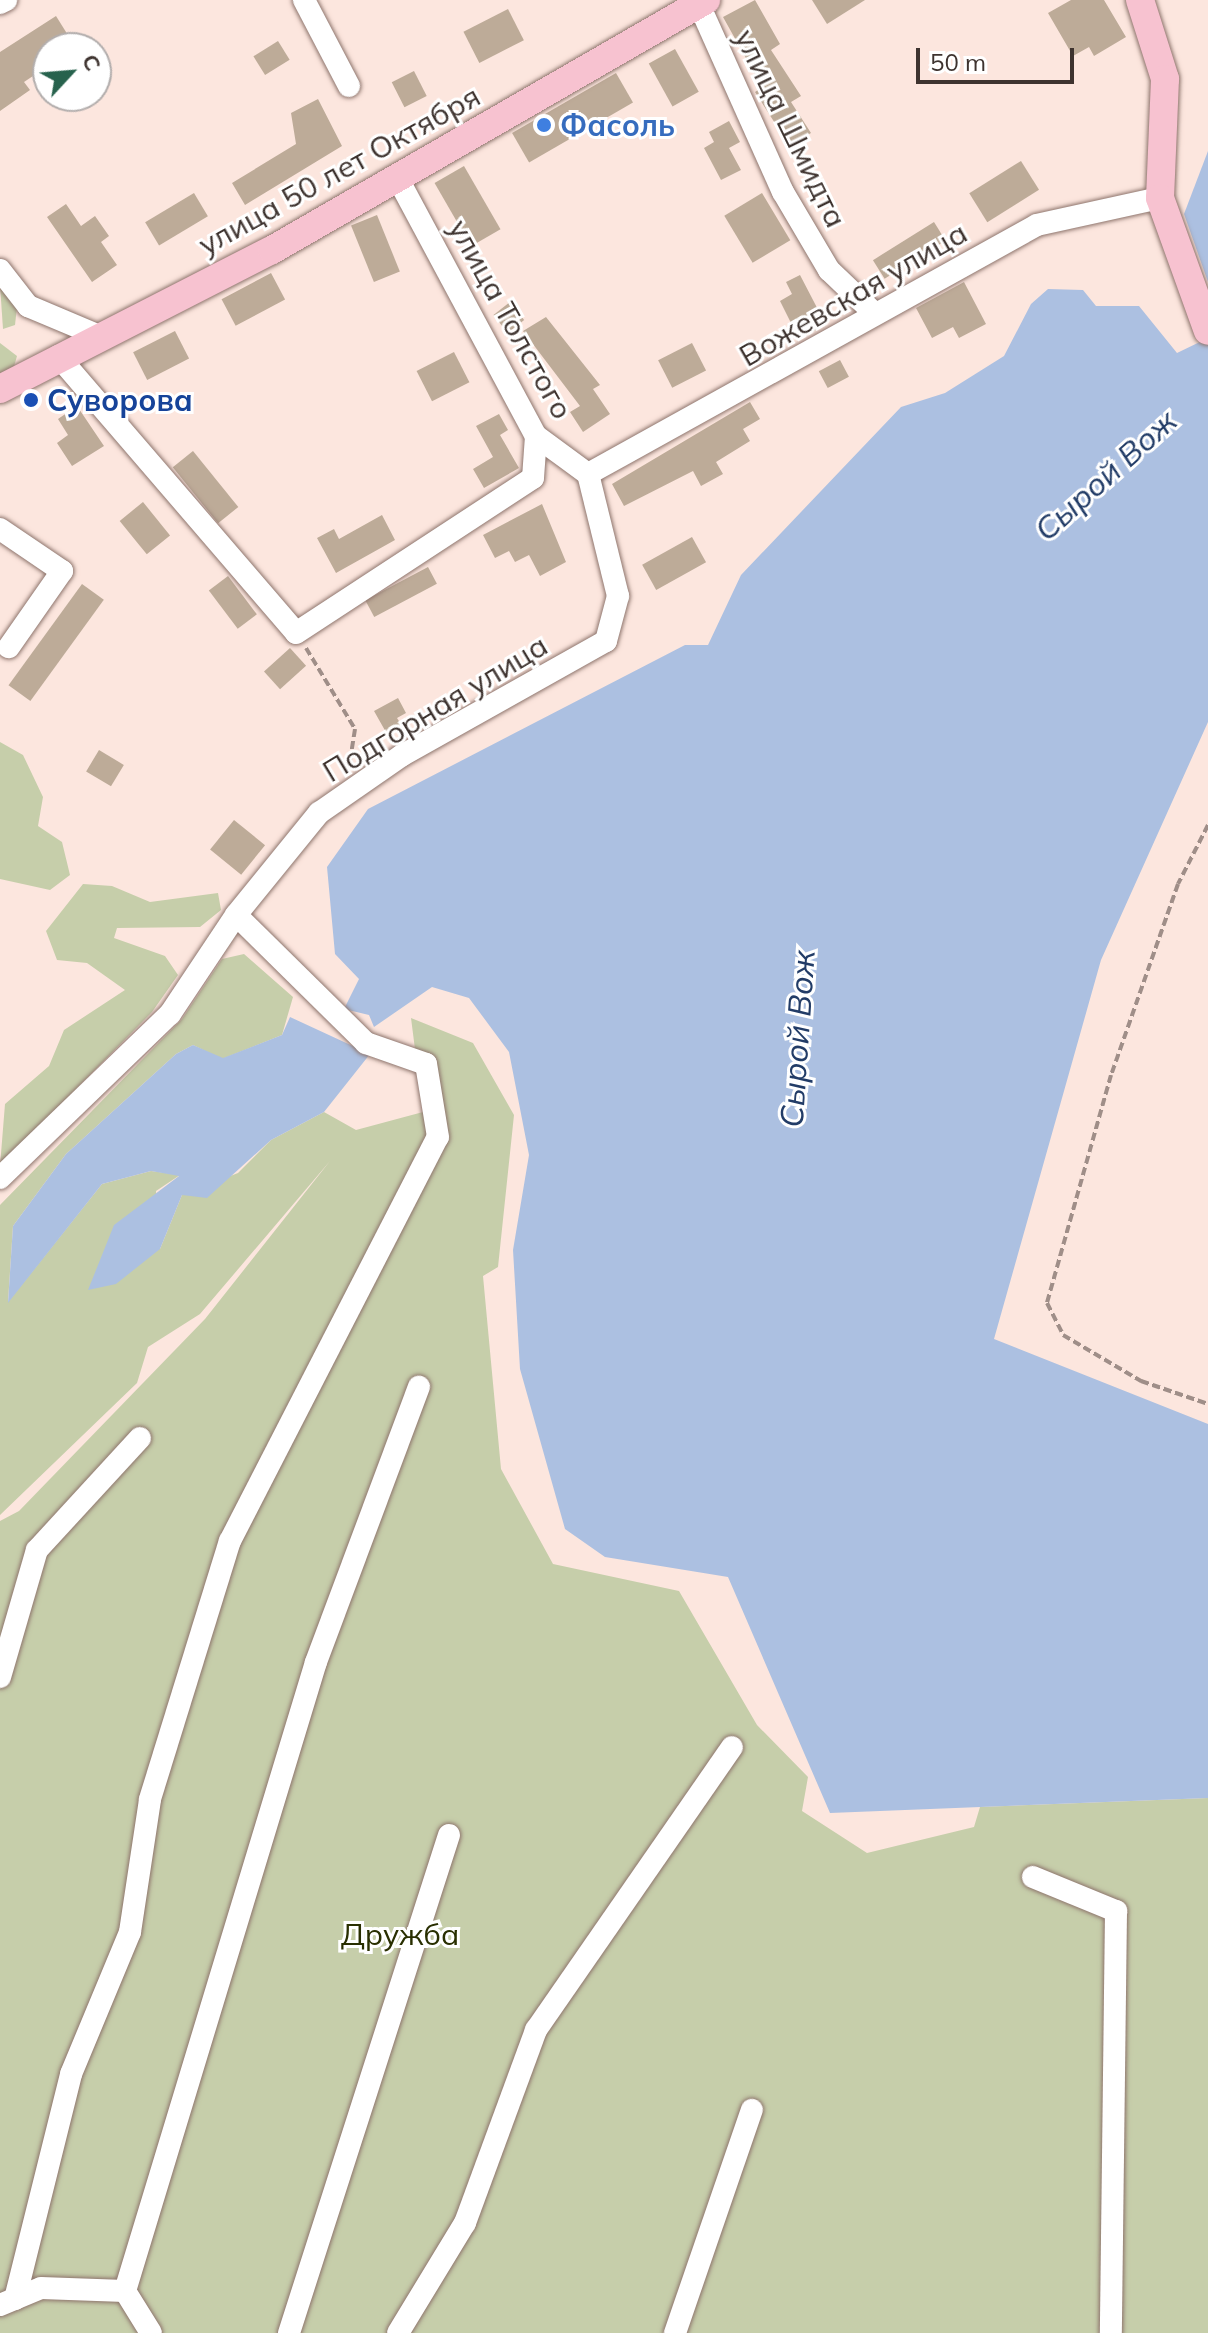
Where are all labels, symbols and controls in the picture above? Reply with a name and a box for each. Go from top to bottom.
street label: улица Шмидта [727,23,855,233]
north arrow [32,32,112,112]
scale bar [920,32,1078,82]
text: 50 m [930,47,986,77]
text: С [76,49,108,75]
street label: улица 50 лет Октября [192,78,486,262]
place label: Фасоль [560,107,675,143]
marker: Фасоль [535,116,553,134]
street label: улица Толстого [441,213,581,425]
street label: Вожевская улица [733,214,973,374]
place label: Суворова [47,382,193,418]
marker: Суворова [22,391,40,409]
water label: Сырой Вож [1026,401,1184,549]
street label: Подгорная улица [316,627,554,789]
water label: Сырой Вож [772,949,822,1129]
park label: Дружба [341,1916,459,1952]

